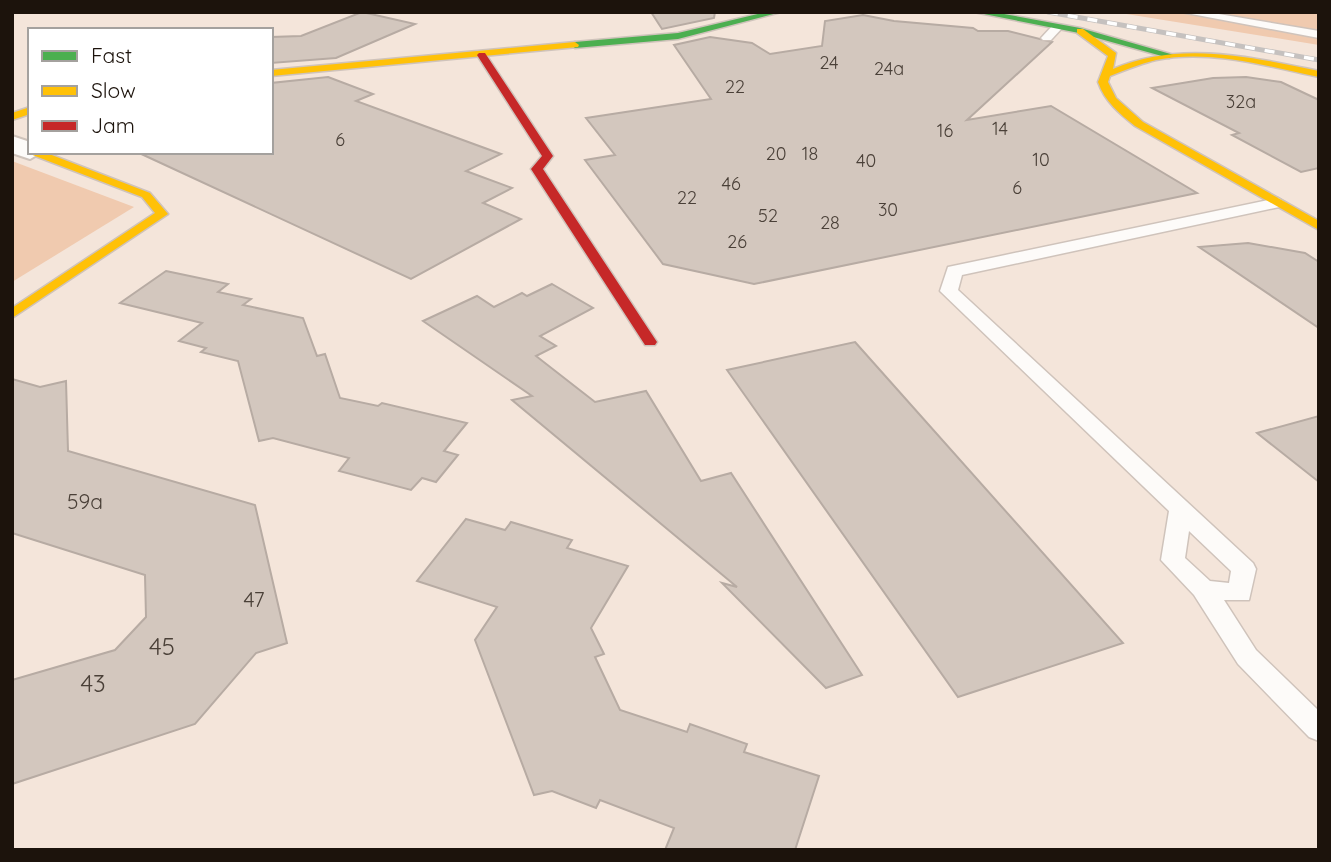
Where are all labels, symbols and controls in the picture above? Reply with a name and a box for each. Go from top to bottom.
legend [28,28,273,154]
text: Fast [91,42,132,68]
house number: 24 [819,51,839,74]
house number: 24a [874,57,904,80]
house number: 22 [725,75,745,98]
text: Slow [91,77,136,103]
house number: 32a [1226,90,1256,113]
text: Jam [91,112,135,138]
house number: 14 [992,117,1008,140]
house number: 16 [937,119,953,142]
house number: 6 [335,128,345,151]
house number: 20 [766,142,786,165]
house number: 18 [802,142,818,165]
house number: 10 [1032,148,1050,171]
house number: 40 [856,149,876,172]
house number: 46 [721,172,741,195]
house number: 6 [1012,176,1022,199]
house number: 22 [677,186,697,209]
house number: 30 [878,198,898,221]
house number: 52 [758,204,778,227]
house number: 28 [820,211,840,234]
house number: 26 [727,230,747,253]
house number: 59a [67,488,103,514]
house number: 47 [243,586,265,612]
house number: 45 [149,631,175,661]
house number: 43 [80,668,106,698]

